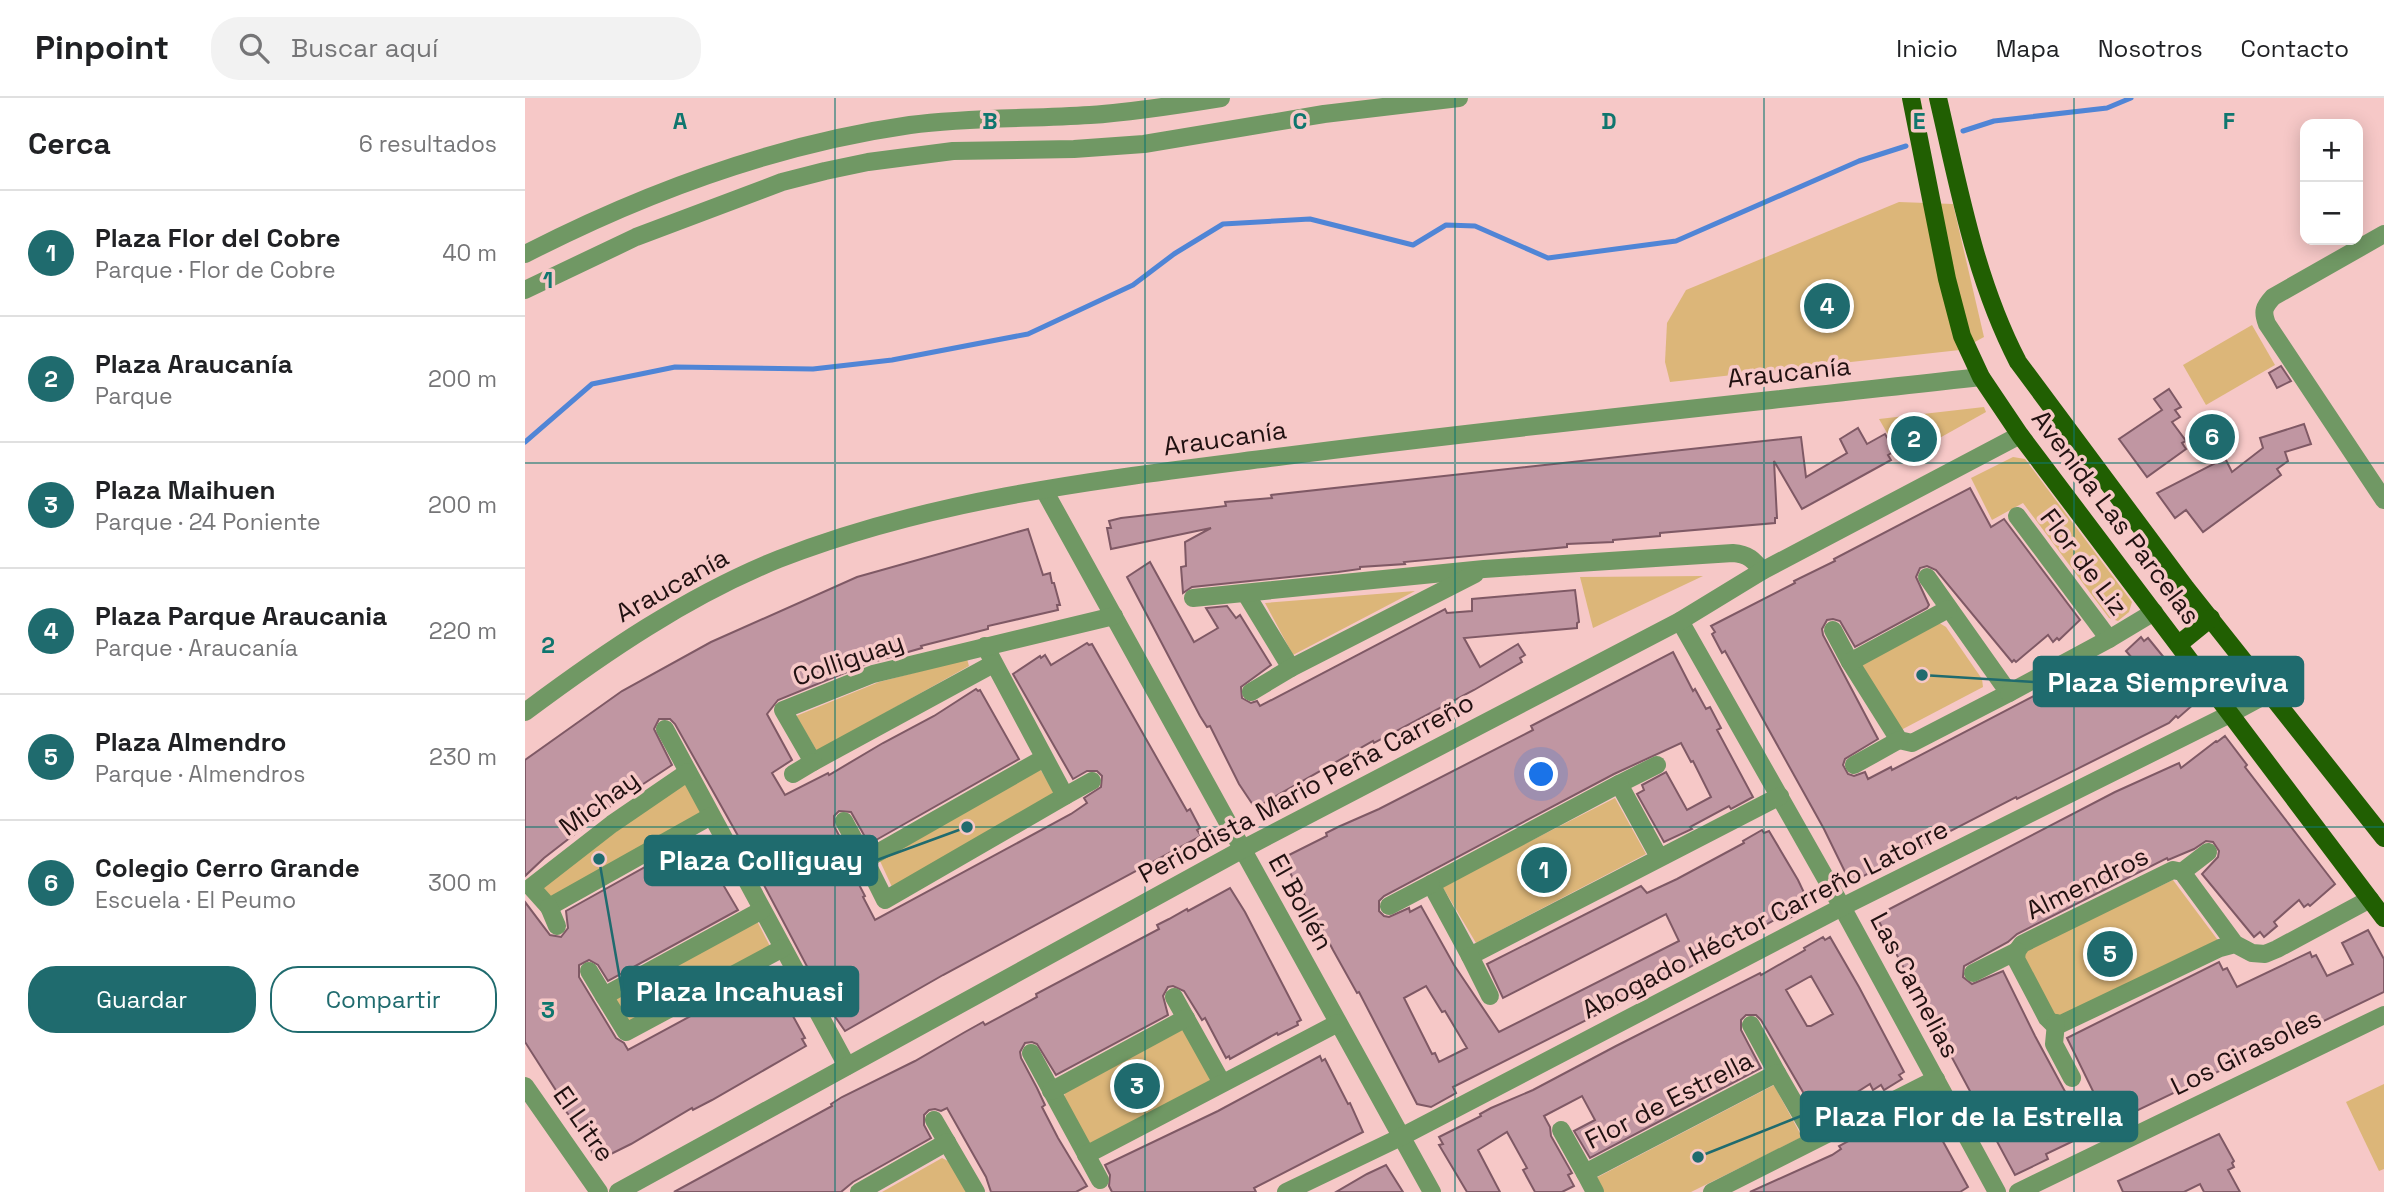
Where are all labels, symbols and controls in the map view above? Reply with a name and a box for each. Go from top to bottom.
search box [211,17,701,80]
text: Pinpoint [35,27,169,69]
icon: search [235,29,273,67]
text: Buscar aquí [291,31,438,65]
text: Inicio [1896,33,1958,64]
text: Mapa [1996,33,2060,64]
text: Nosotros [2098,33,2203,64]
text: Contacto [2241,33,2349,64]
text: A [673,106,688,136]
text: B [982,106,998,136]
text: C [1293,106,1307,136]
text: D [1601,106,1617,136]
text: E [1913,106,1925,136]
text: F [2223,106,2235,136]
map controls [2300,119,2363,245]
button: + [2300,119,2363,182]
text: Cerca [28,124,111,163]
text: 6 resultados [359,129,497,159]
button: − [2300,182,2363,245]
text: Plaza Flor del Cobre [95,221,341,255]
text: 1 [46,238,56,268]
text: 40 m [442,238,497,268]
text: Parque · Flor de Cobre [95,255,336,285]
text: 1 [543,265,553,295]
pin: 4 [1804,280,1850,332]
text: Plaza Araucanía [95,347,293,381]
street label: Araucanía [1726,349,1852,395]
text: 2 [44,364,58,394]
text: 200 m [428,364,497,394]
text: Parque [95,381,173,411]
street label: Avenida Las Parcelas [2024,403,2208,631]
pin: 6 [2189,411,2235,463]
street label: Araucanía [1161,413,1289,463]
pin: 2 [1891,413,1937,465]
text: Plaza Maihuen [95,473,275,507]
text: 3 [44,490,58,520]
text: 200 m [428,490,497,520]
street label: Flor de Liz [2033,501,2135,623]
text: Parque · 24 Poniente [95,507,321,537]
street label: Araucanía [610,540,735,630]
text: Plaza Parque Araucania [95,599,387,633]
text: 4 [44,616,58,646]
text: 220 m [429,616,497,646]
street label: Colliguay [788,624,908,694]
text: 2 [541,630,555,660]
text: Parque · Araucanía [95,633,298,663]
callout: Plaza Siempreviva [2034,657,2303,706]
text: Plaza Siempreviva [2047,664,2289,700]
street label: Periodista Mario Peña Carreño [1132,685,1480,891]
text: Plaza Almendro [95,725,286,759]
text: 5 [44,742,58,772]
text: 230 m [429,742,497,772]
your location [1524,757,1558,791]
text: Parque · Almendros [95,759,305,789]
street label: Michay [552,763,646,843]
street label: Abogado Héctor Carreño Latorre [1576,812,1954,1026]
callout: Plaza Colliguay [645,836,877,885]
street label: Almendros [2020,839,2154,927]
text: Plaza Colliguay [659,842,863,878]
pin: 1 [1521,844,1567,896]
street label: El Bollén [1261,848,1341,956]
text: Colegio Cerro Grande [95,851,360,885]
text: 6 [44,868,58,898]
text: 300 m [428,868,497,898]
text: Escuela · El Peumo [95,885,296,915]
street label: Las Camelias [1862,906,1968,1064]
pin: 5 [2087,928,2133,980]
button: Guardar [28,966,256,1033]
button: Compartir [270,966,497,1033]
callout: Plaza Incahuasi [622,967,858,1016]
text: Plaza Incahuasi [636,973,844,1009]
text: 3 [541,995,555,1025]
street label: Los Girasoles [2165,1001,2327,1103]
street label: Flor de Estrella [1579,1043,1759,1157]
pin: 3 [1114,1060,1160,1112]
street label: El Litre [546,1079,622,1169]
callout: Plaza Flor de la Estrella [1801,1092,2137,1141]
text: Plaza Flor de la Estrella [1815,1098,2123,1134]

